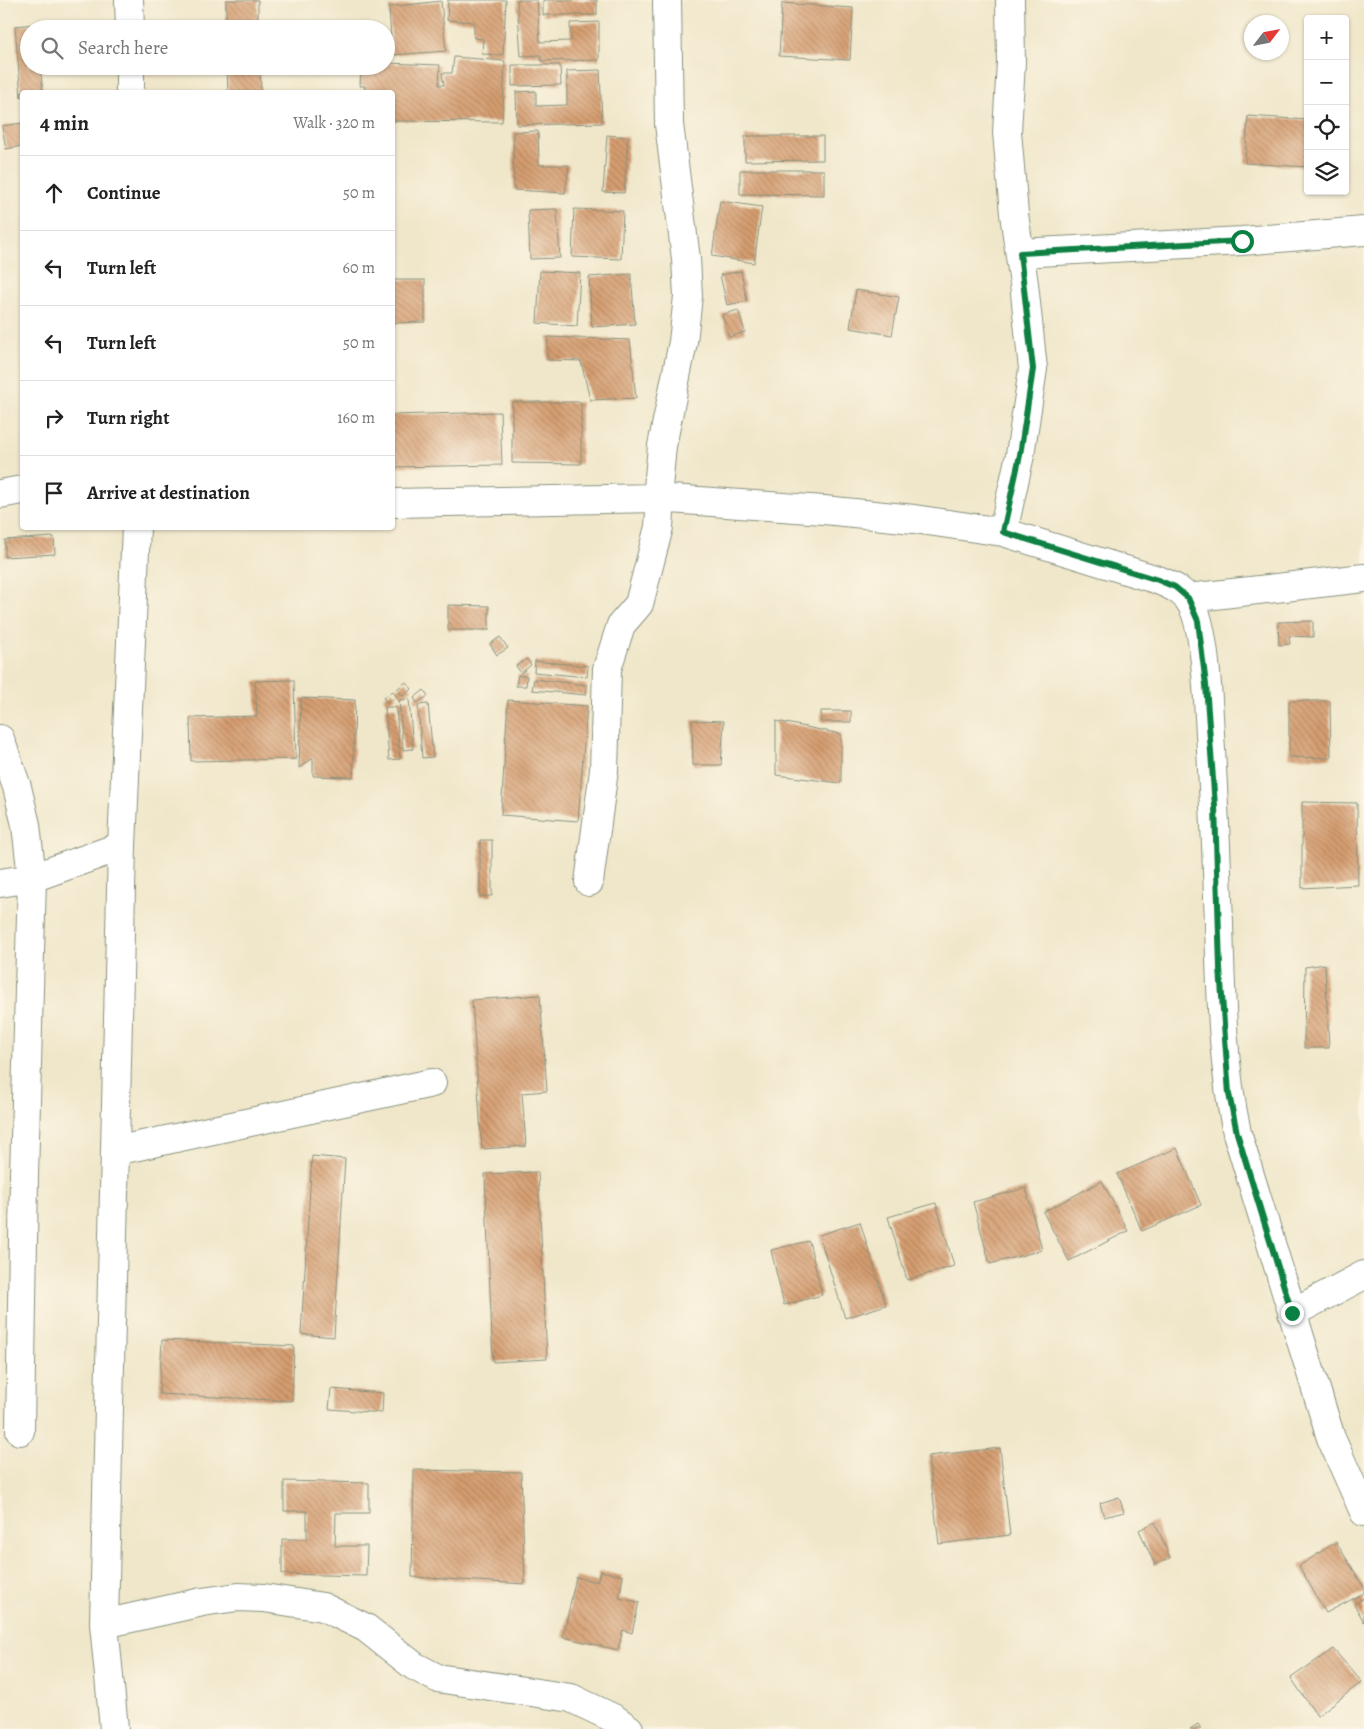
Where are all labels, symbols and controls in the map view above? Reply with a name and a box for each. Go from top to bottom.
north arrow [1244,15,1289,60]
map controls [1304,15,1349,195]
button: + [1304,15,1349,60]
search box [20,20,395,75]
icon: search [38,34,66,62]
text: Search here [78,35,168,61]
button: − [1304,60,1349,105]
button: locate [1304,105,1349,150]
text: 4 min [40,109,89,137]
text: Walk · 320 m [293,112,375,134]
button: layers [1304,150,1349,195]
icon: ahead [40,179,68,207]
text: Continue [87,180,161,206]
text: 50 m [343,182,375,204]
route start [1231,230,1254,253]
icon: left [40,254,68,282]
text: Turn left [87,255,156,281]
text: 60 m [343,257,375,279]
icon: left [40,329,68,357]
text: Turn left [87,330,156,356]
text: 50 m [343,332,375,354]
icon: right [40,404,68,432]
text: Turn right [87,405,169,431]
text: 160 m [337,407,375,429]
icon: arrive [40,479,68,507]
text: Arrive at destination [87,480,250,506]
route end [1281,1302,1304,1325]

